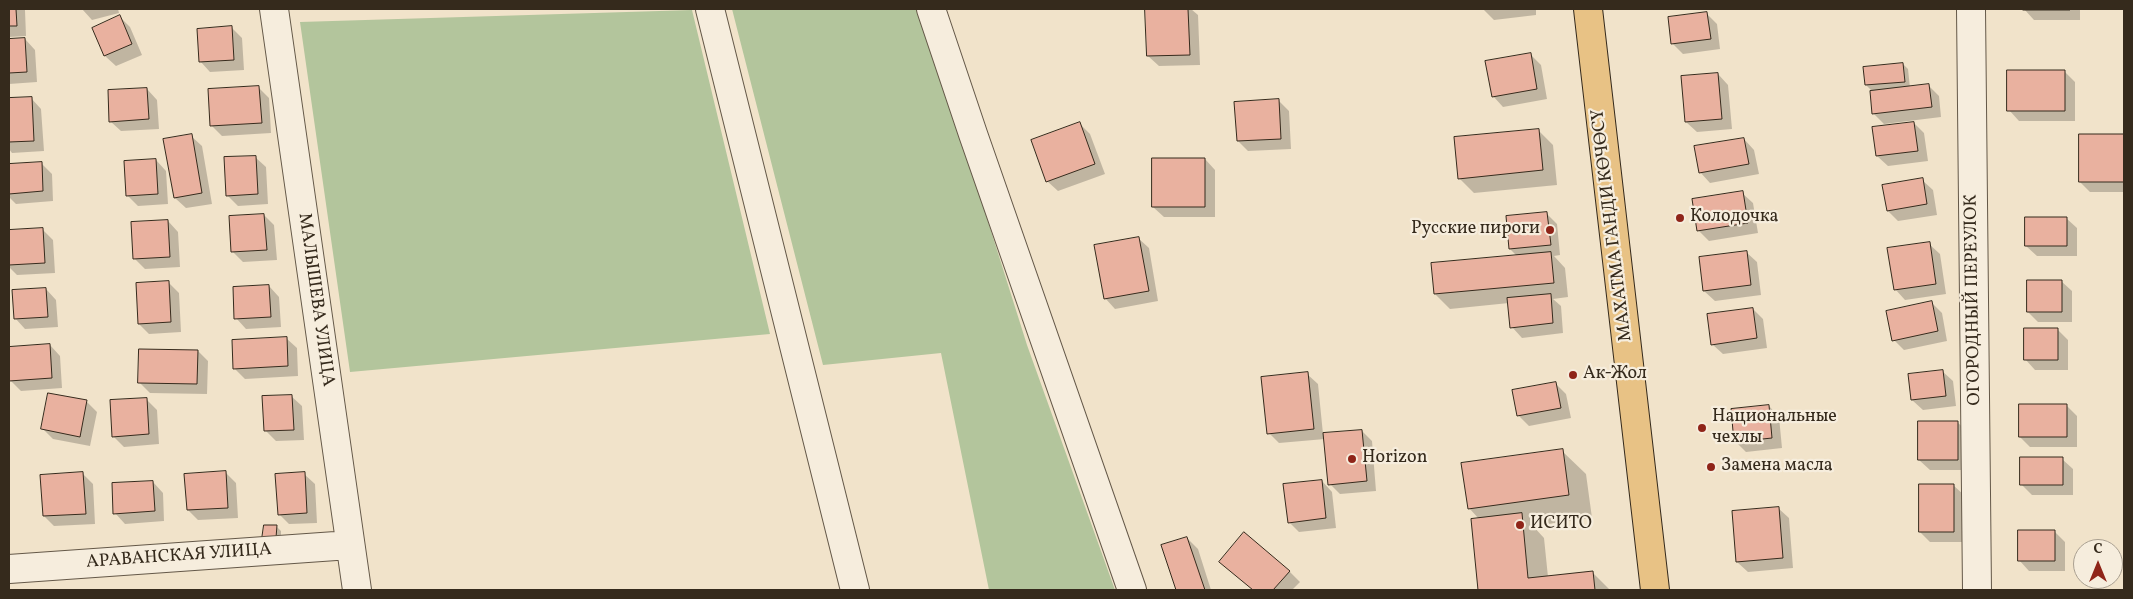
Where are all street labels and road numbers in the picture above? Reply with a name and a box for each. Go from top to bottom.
street label: МАХАТМА ГАНДИ КӨЧӨСҮ [1588,108,1638,342]
street label: ОГОРОДНЫЙ ПЕРЕУЛОК [1961,194,1987,406]
street label: МАЛЫШЕВА УЛИЦА [292,212,338,388]
street label: АРАВАНСКАЯ УЛИЦА [86,540,272,574]

